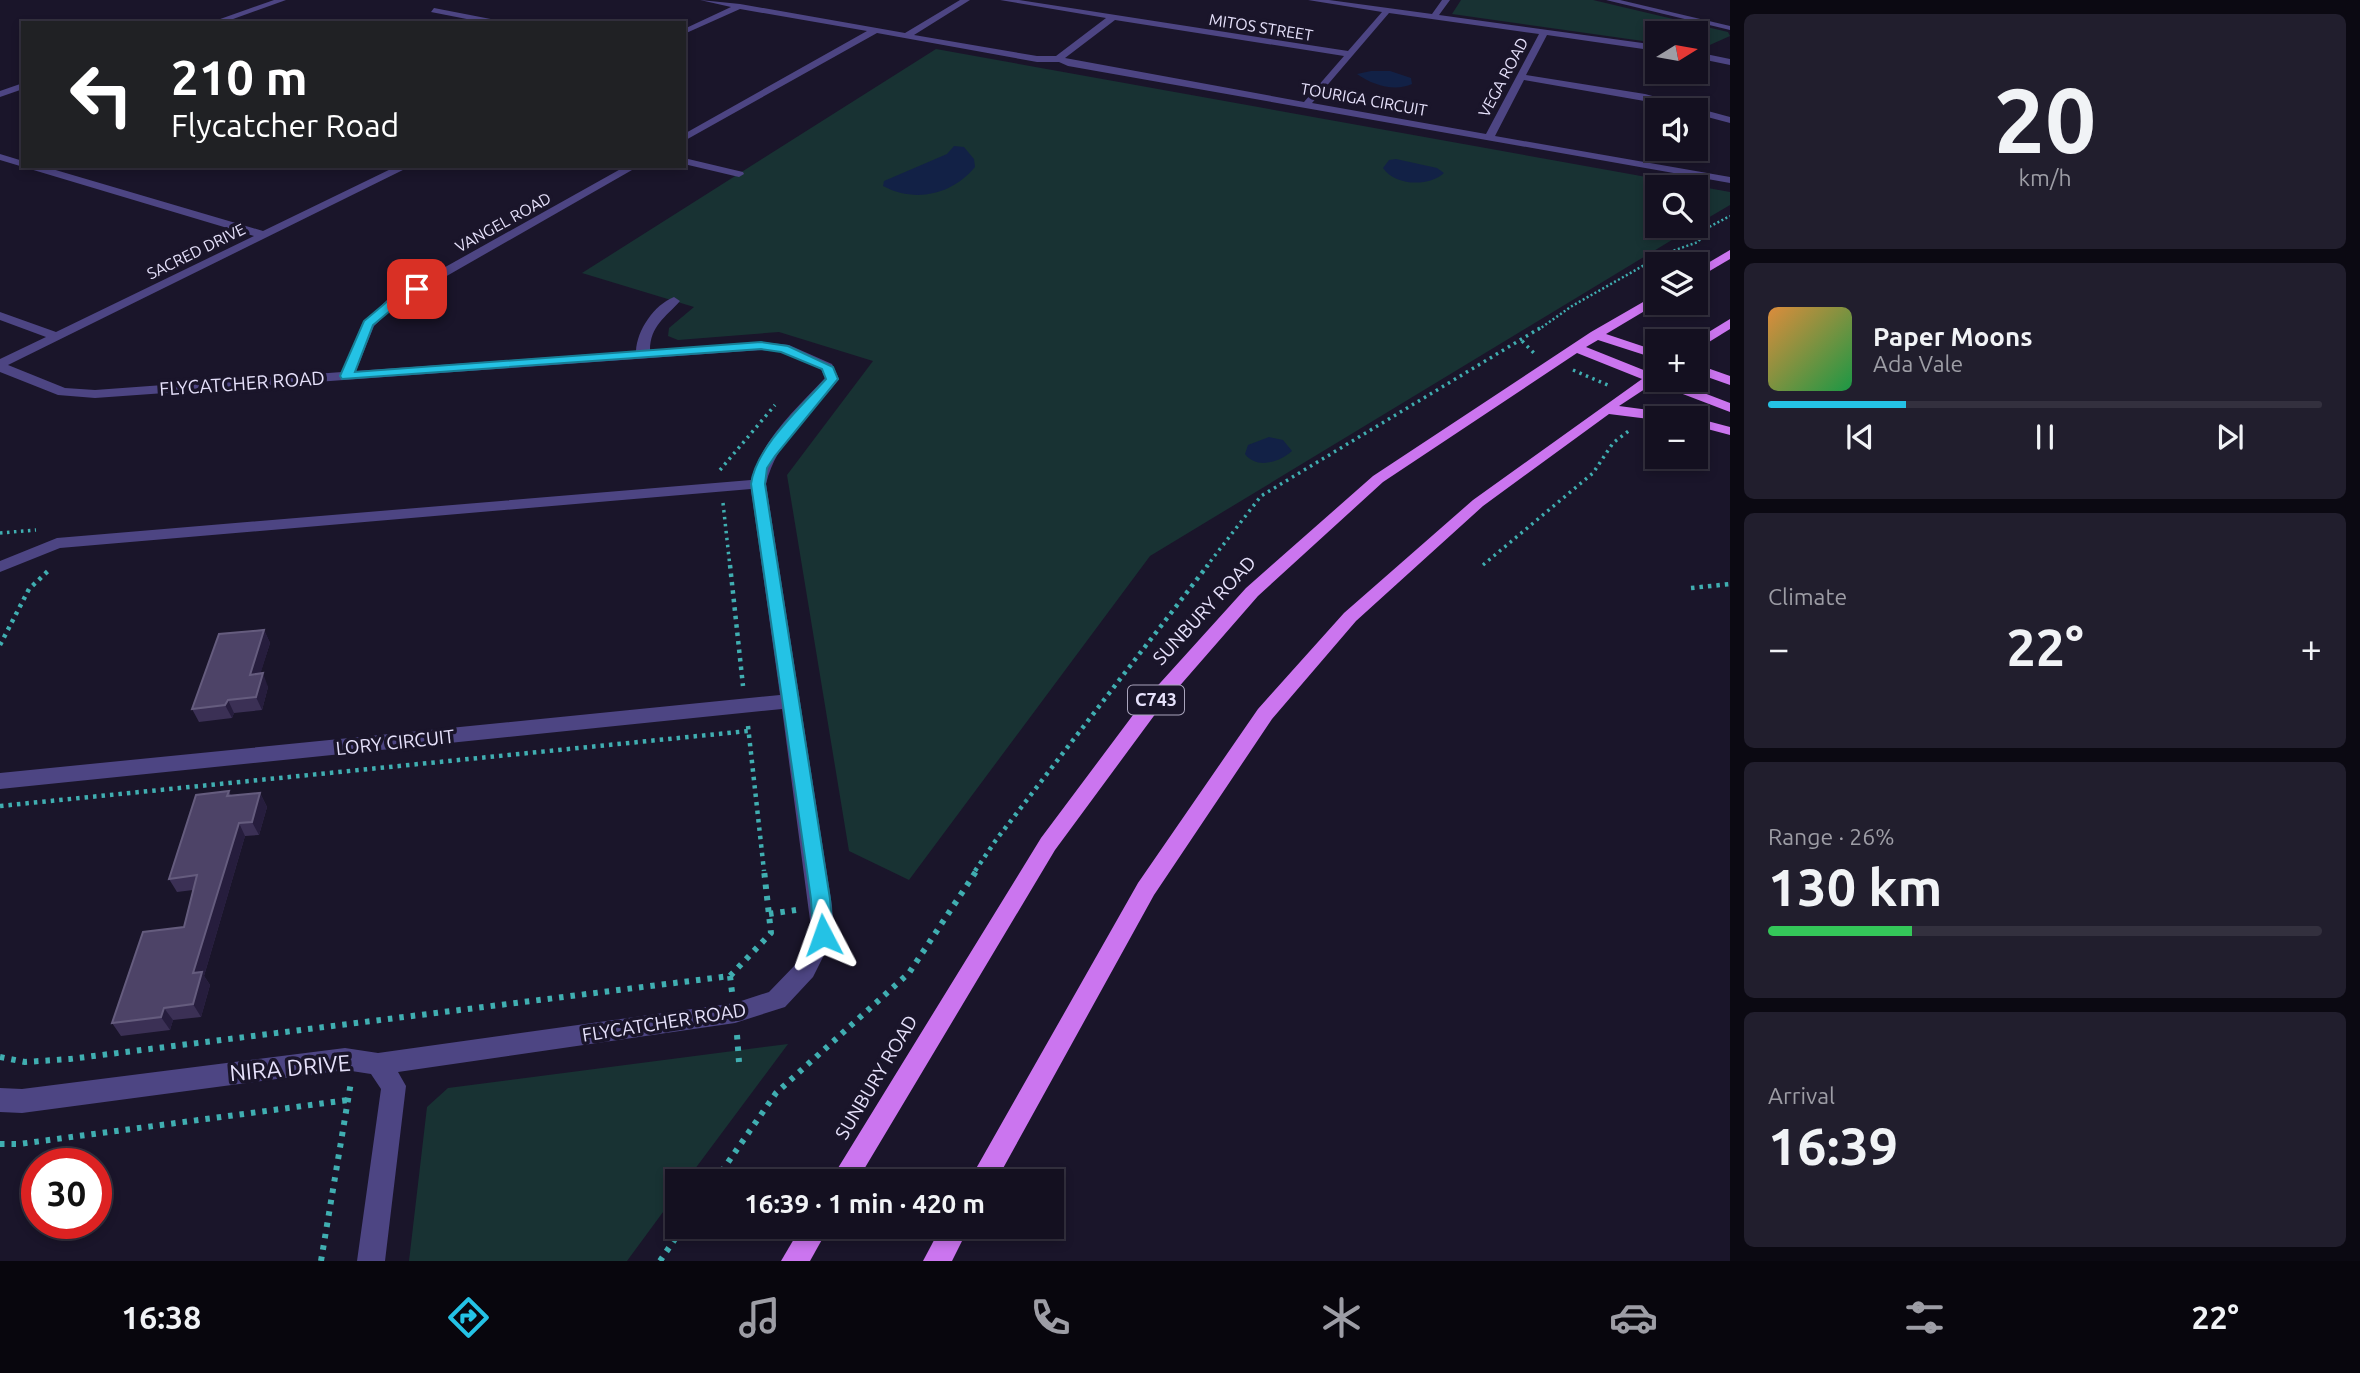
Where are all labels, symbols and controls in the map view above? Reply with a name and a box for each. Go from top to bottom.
street label: MITOS STREET [1208,10,1314,44]
north arrow [1645,21,1708,84]
map controls [1645,21,1708,469]
street label: VEGA ROAD [1475,34,1531,120]
icon: left [56,49,147,140]
text: 210 m [171,49,308,104]
text: 20 [1994,68,2096,170]
street label: TOURIGA CIRCUIT [1299,79,1429,119]
button: sound [1645,98,1708,161]
text: Flycatcher Road [171,107,399,143]
text: km/h [2018,165,2072,190]
button: search [1645,175,1708,238]
street label: VANGEL ROAD [452,188,554,256]
street label: SACRED DRIVE [144,219,248,283]
button: layers [1645,252,1708,315]
pin [387,259,447,319]
icon: arrive [398,270,436,308]
text: Paper Moons [1873,322,2032,351]
button: + [1645,329,1708,392]
text: Ada Vale [1873,351,1963,376]
street label: FLYCATCHER ROAD [159,366,325,400]
button: − [1645,406,1708,469]
icon: previous [1841,418,1879,456]
icon: pause [2026,418,2064,456]
icon: next [2211,418,2249,456]
street label: SUNBURY ROAD [1148,551,1260,669]
text: Climate [1768,584,1847,609]
text: 22° [2006,618,2084,676]
text: − [1768,627,1789,669]
text: + [2301,627,2322,669]
road number: C743 [1128,686,1184,714]
street label: LORY CIRCUIT [335,725,456,759]
text: Range · 26% [1768,824,1895,849]
text: 130 km [1768,858,1942,916]
position arrow [786,898,860,972]
street label: FLYCATCHER ROAD [580,998,748,1046]
street label: SUNBURY ROAD [830,1011,922,1143]
street label: NIRA DRIVE [228,1050,352,1085]
text: Arrival [1768,1083,1835,1108]
text: 16:39 [1768,1117,1898,1175]
speed limit sign: 30 [21,1148,112,1239]
text: 16:39 · 1 min · 420 m [744,1189,985,1218]
icon: directions [444,1293,493,1342]
icon: music [735,1293,784,1342]
icon: phone [1026,1293,1075,1342]
icon: climate [1317,1293,1366,1342]
icon: car [1609,1293,1658,1342]
icon: filters [1900,1293,1949,1342]
text: 16:38 [121,1299,201,1335]
text: 22° [2191,1299,2239,1335]

